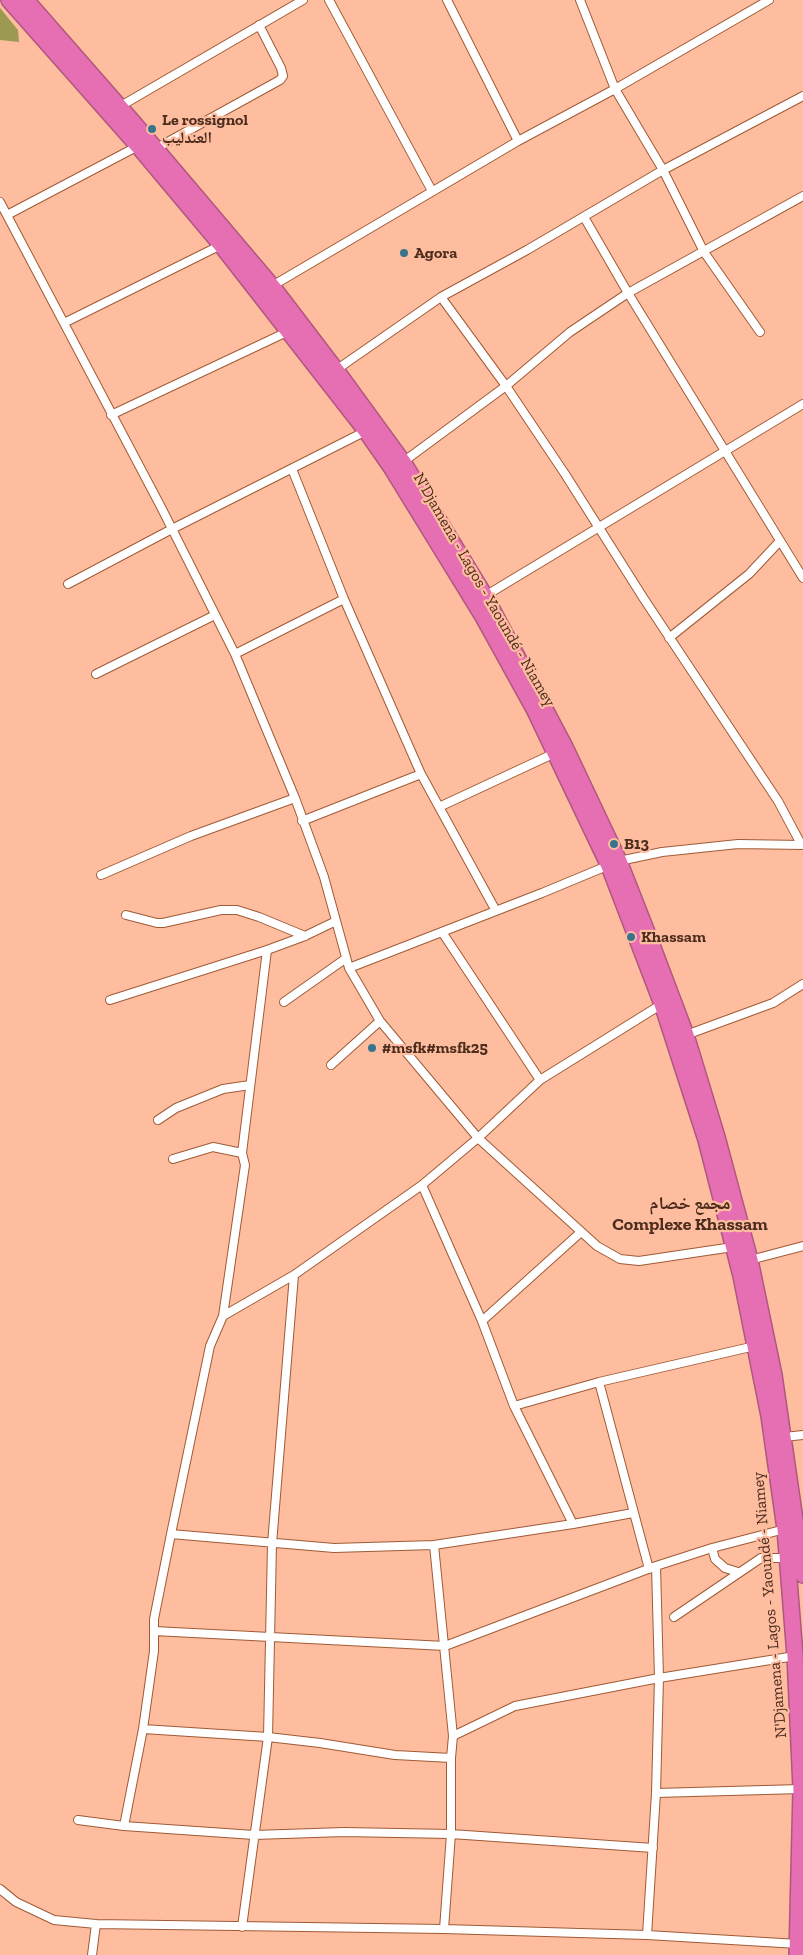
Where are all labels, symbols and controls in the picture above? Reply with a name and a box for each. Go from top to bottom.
place label: Le rossignol العندليب [162,110,248,148]
marker: Le rossignol العندليب [146,123,158,135]
place label: Agora [414,243,457,263]
marker: Agora [398,247,410,259]
street label: N'Djamena - Lagos - Yaoundé - Niamey [409,470,559,710]
place label: B13 [624,834,649,854]
marker: B13 [608,838,620,850]
place label: Khassam [641,927,706,947]
marker: Khassam [625,931,637,943]
place label: #msfk#msfk25 [382,1038,488,1058]
marker: #msfk#msfk25 [366,1042,378,1054]
district label: مجمع خصام Complexe Khassam [612,1193,768,1236]
street label: N'Djamena - Lagos - Yaoundé - Niamey [749,1471,791,1739]

